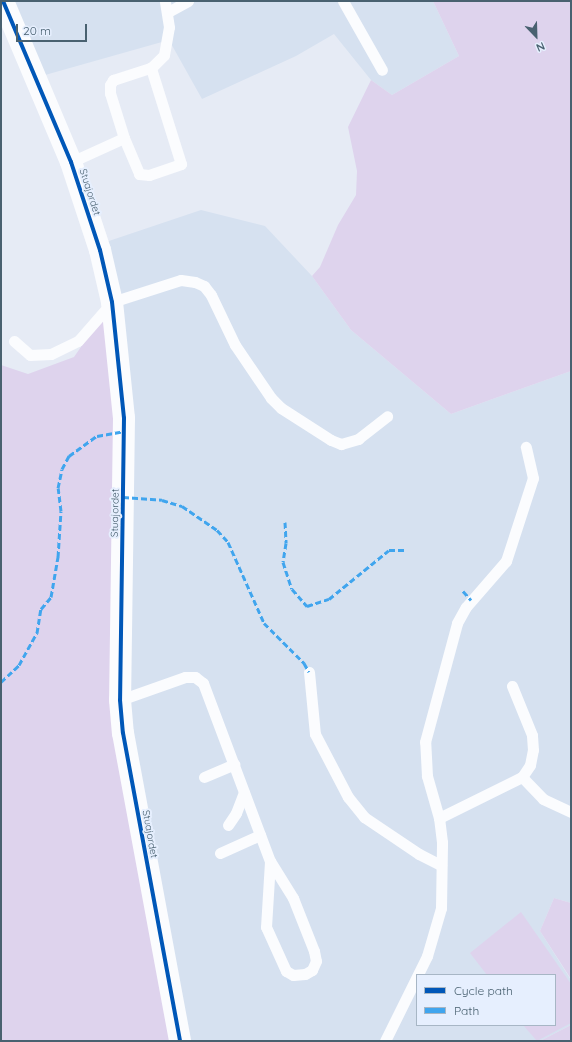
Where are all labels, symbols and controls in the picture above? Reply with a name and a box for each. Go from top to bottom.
scale bar [18,16,89,42]
north arrow [516,16,556,56]
text: 20 m [23,23,51,38]
text: N [534,39,547,55]
street label: Stuajordet [77,167,103,217]
street label: Stuajordet [109,489,121,537]
street label: Stuajordet [140,809,160,859]
legend [416,974,556,1026]
text: Cycle path [454,983,513,998]
text: Path [454,1003,479,1018]

